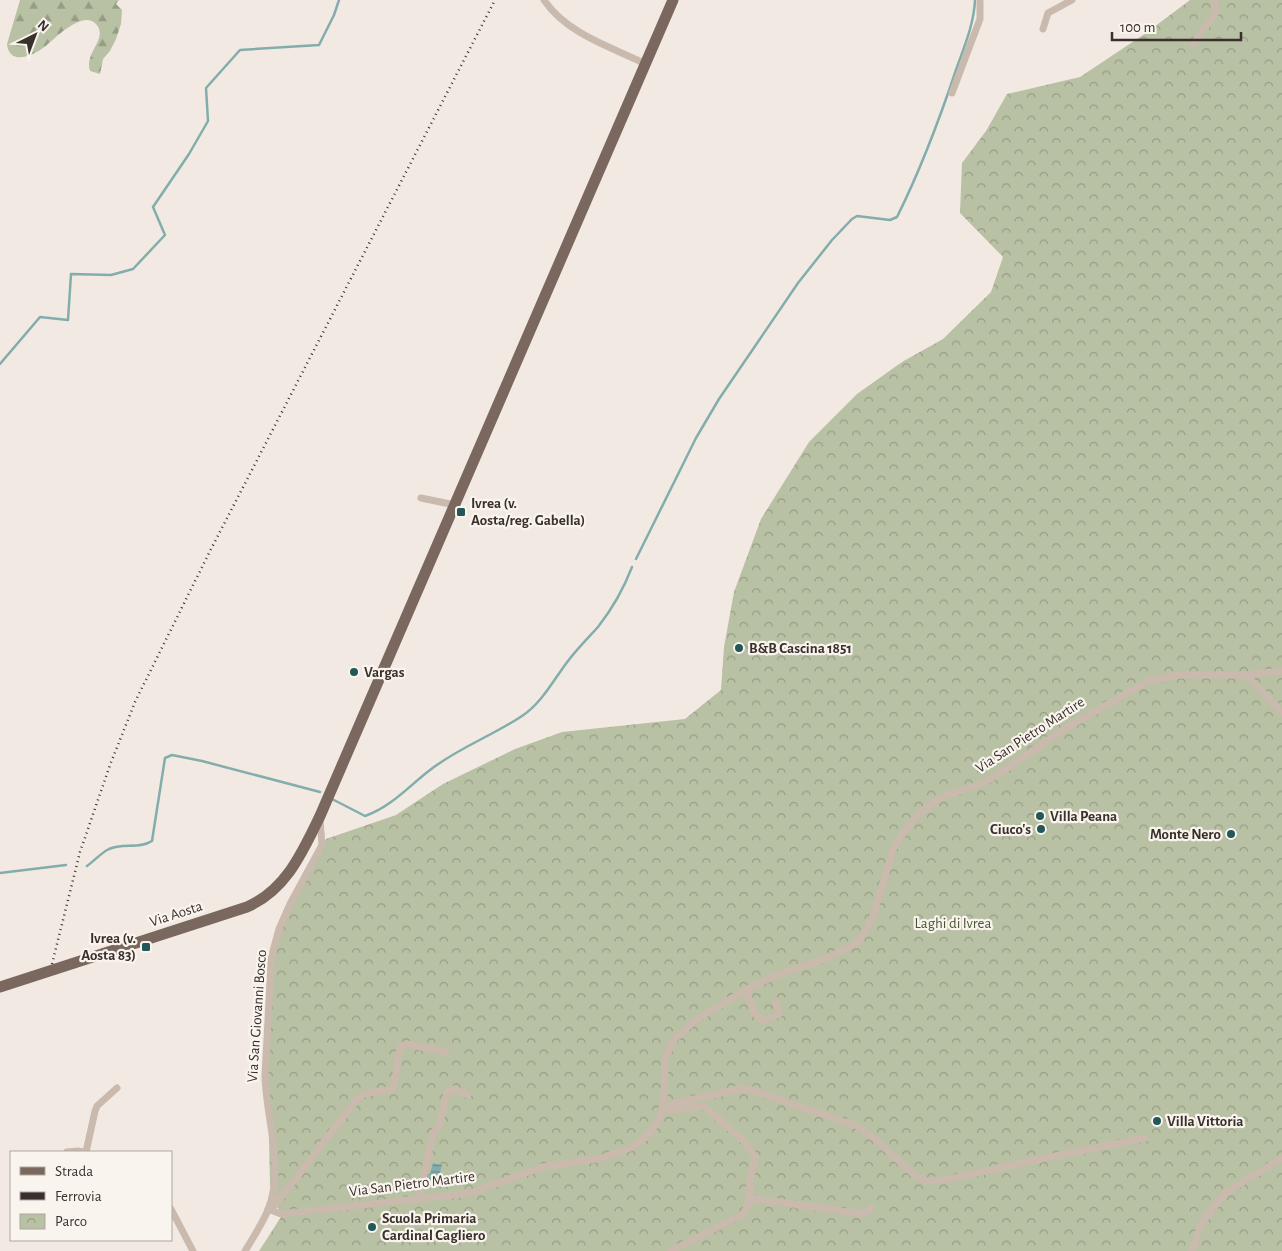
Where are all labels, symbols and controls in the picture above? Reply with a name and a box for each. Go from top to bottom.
north arrow [10,10,60,60]
scale bar [1112,10,1241,42]
text: N [35,18,51,35]
text: 100 m [1120,20,1155,35]
place label: Ivrea (v. Aosta/reg. Gabella) [471,496,585,528]
marker: Ivrea (v. Aosta/reg. Gabella) [455,506,467,518]
place label: B&B Cascina 1851 [749,641,852,656]
marker: B&B Cascina 1851 [733,642,745,654]
place label: Vargas [364,665,405,680]
marker: Vargas [348,666,360,678]
street label: Via San Pietro Martire [973,694,1087,776]
place label: Villa Peana [1050,809,1117,824]
marker: Villa Peana [1034,810,1046,822]
place label: Ciuco's [990,822,1031,837]
marker: Ciuco's [1035,823,1047,835]
place label: Monte Nero [1150,827,1221,842]
marker: Monte Nero [1225,828,1237,840]
street label: Via Aosta [148,898,204,930]
park label: Laghi di Ivrea [915,916,991,931]
place label: Ivrea (v. Aosta 83) [81,931,136,963]
marker: Ivrea (v. Aosta 83) [140,941,152,953]
street label: Via San Giovanni Bosco [245,949,269,1083]
place label: Villa Vittoria [1167,1114,1244,1129]
marker: Villa Vittoria [1151,1115,1163,1127]
legend [10,1151,172,1241]
text: Strada [55,1164,93,1179]
street label: Via San Pietro Martire [348,1169,476,1199]
text: Ferrovia [55,1189,102,1204]
place label: Scuola Primaria Cardinal Cagliero [382,1211,485,1243]
text: Parco [55,1214,87,1229]
marker: Scuola Primaria Cardinal Cagliero [366,1221,378,1233]

